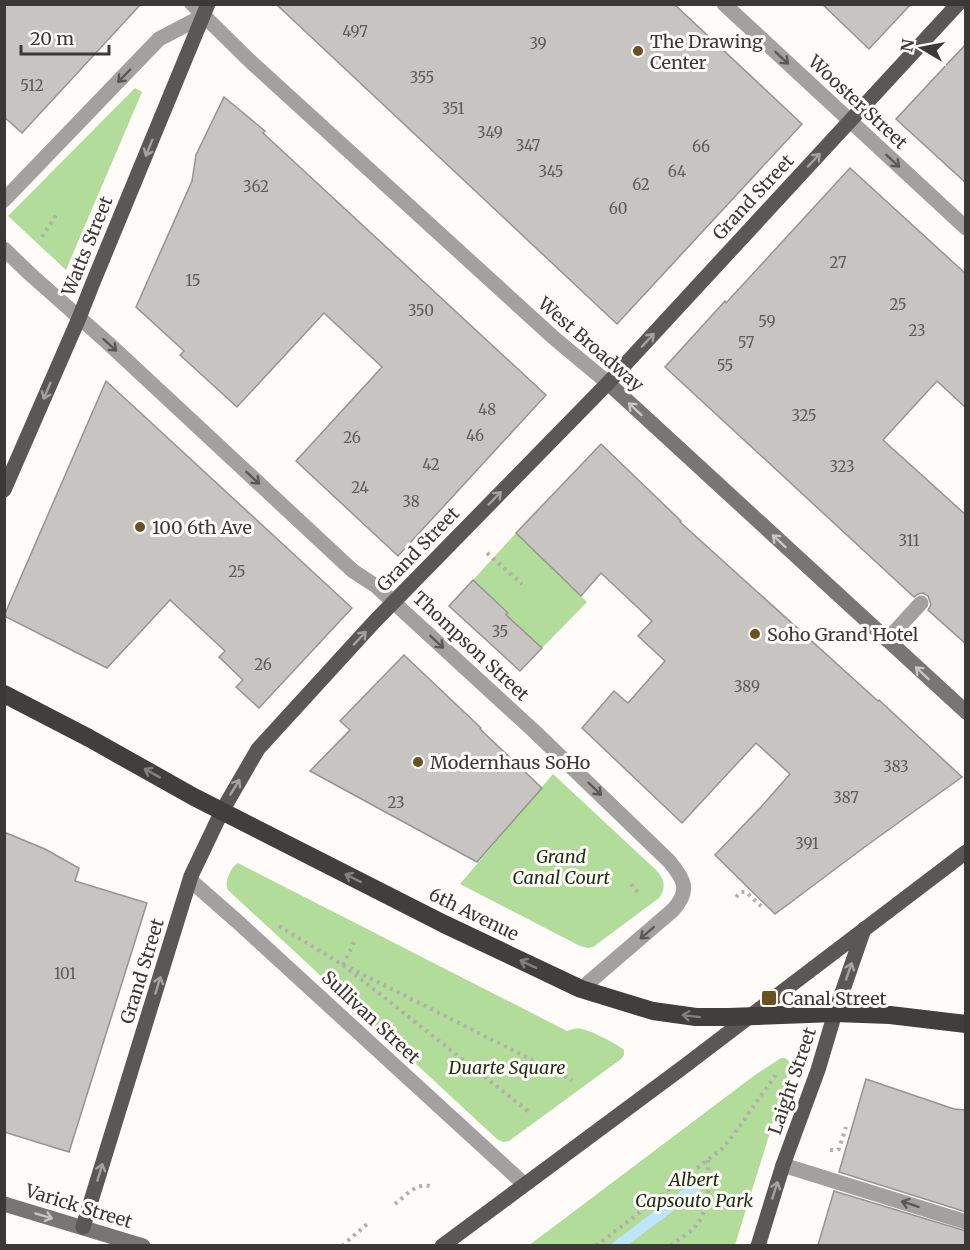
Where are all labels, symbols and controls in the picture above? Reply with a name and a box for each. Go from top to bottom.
scale bar [21,18,110,56]
north arrow [892,18,952,78]
house number: 497 [342,22,368,41]
text: 20 m [30,27,74,50]
place label: The Drawing Center [650,30,763,74]
house number: 39 [529,34,547,53]
text: N [896,37,918,53]
marker: The Drawing Center [631,44,645,58]
street label: Wooster Street [803,49,912,154]
one-way arrow [775,51,790,65]
one-way arrow [117,68,131,83]
house number: 355 [410,68,434,87]
house number: 512 [20,76,44,95]
house number: 351 [442,99,464,118]
house number: 349 [477,123,503,142]
house number: 347 [516,136,541,155]
house number: 66 [692,137,710,156]
one-way arrow [143,138,154,156]
street label: Grand Street [707,149,799,245]
one-way arrow [807,153,821,168]
one-way arrow [885,153,900,167]
house number: 345 [538,162,564,181]
house number: 64 [668,162,686,181]
house number: 62 [632,175,650,194]
house number: 362 [243,177,269,196]
street label: Watts Street [56,193,117,300]
house number: 60 [609,199,627,218]
house number: 27 [830,253,847,272]
house number: 15 [185,271,201,290]
street label: West Broadway [533,291,649,397]
house number: 25 [889,295,907,314]
house number: 350 [408,301,434,320]
house number: 59 [758,312,776,331]
house number: 23 [909,321,925,340]
one-way arrow [641,333,655,348]
house number: 57 [738,333,755,352]
one-way arrow [102,338,117,352]
house number: 55 [717,356,733,375]
one-way arrow [41,382,53,400]
house number: 48 [478,400,496,419]
one-way arrow [628,402,643,416]
house number: 325 [791,406,817,425]
house number: 46 [466,426,484,445]
house number: 26 [343,428,361,447]
house number: 42 [422,455,440,474]
house number: 323 [829,457,855,476]
one-way arrow [245,471,260,485]
house number: 24 [351,478,369,497]
one-way arrow [488,490,503,505]
house number: 38 [402,492,420,511]
street label: Grand Street [372,502,464,596]
place label: 100 6th Ave [152,516,252,539]
marker: 100 6th Ave [133,520,147,534]
house number: 311 [898,531,920,550]
one-way arrow [772,534,787,548]
house number: 25 [228,562,246,581]
street label: Thompson Street [408,586,534,706]
house number: 35 [492,622,508,641]
place label: Soho Grand Hotel [767,623,919,646]
marker: Soho Grand Hotel [748,627,762,641]
one-way arrow [353,631,367,646]
one-way arrow [429,634,444,648]
house number: 26 [254,655,272,674]
one-way arrow [915,666,930,680]
house number: 389 [734,677,760,696]
place label: Modernhaus SoHo [430,751,590,774]
marker: Modernhaus SoHo [411,755,425,769]
house number: 383 [883,757,909,776]
one-way arrow [143,767,161,778]
one-way arrow [230,779,242,796]
one-way arrow [587,782,602,797]
house number: 387 [833,788,859,807]
house number: 23 [388,793,404,812]
house number: 391 [795,834,819,853]
park label: Grand Canal Court [512,845,611,889]
one-way arrow [345,871,363,883]
street label: 6th Avenue [425,882,523,946]
street label: Grand Street [115,916,169,1026]
one-way arrow [640,926,655,940]
one-way arrow [520,957,538,969]
one-way arrow [845,962,856,981]
house number: 101 [54,964,76,983]
street label: Sullivan Street [317,966,425,1068]
one-way arrow [153,976,164,995]
place label: Canal Street [782,987,887,1010]
marker: Canal Street [760,989,778,1007]
one-way arrow [681,1010,701,1021]
street label: Laight Street [763,1024,821,1138]
park label: Duarte Square [448,1056,565,1079]
one-way arrow [95,1163,106,1182]
park label: Albert Capsouto Park [635,1168,753,1212]
street label: Varick Street [22,1179,135,1233]
one-way arrow [771,1181,782,1200]
one-way arrow [901,1198,920,1209]
one-way arrow [34,1211,53,1222]

